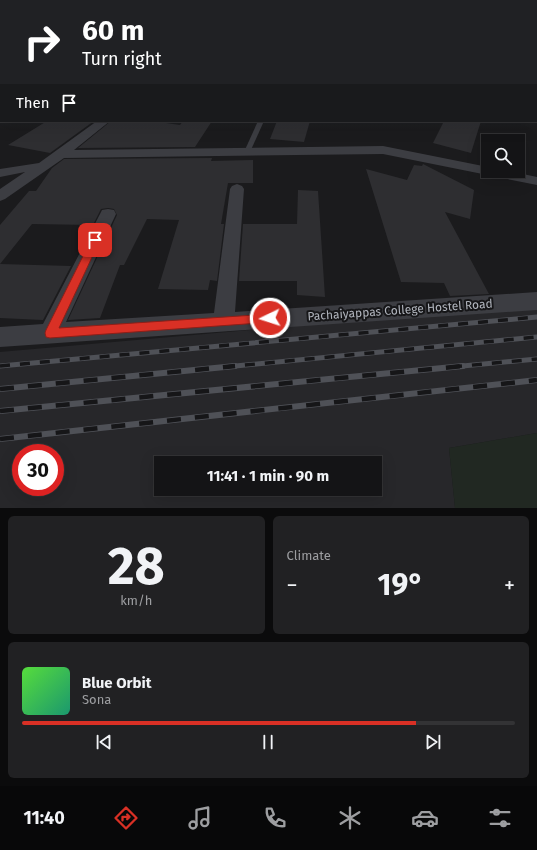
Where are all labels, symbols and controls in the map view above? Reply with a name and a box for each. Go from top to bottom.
text: 60 m [82,14,144,47]
icon: right [16,16,68,68]
text: Turn right [82,48,162,70]
icon: arrive [58,92,80,114]
text: Then [16,94,50,112]
map controls [481,134,525,178]
button: search [481,134,525,178]
pin [78,223,112,257]
icon: arrive [84,229,106,251]
position arrow [249,297,291,339]
street label: Pachaiyappas College Hostel Road [307,297,493,323]
speed limit sign: 30 [12,444,64,496]
text: 11:41 · 1 min · 90 m [207,467,329,485]
text: 28 [108,535,165,598]
text: Climate [287,548,331,563]
text: 19° [378,567,424,603]
text: − [287,572,298,599]
text: + [504,572,515,599]
text: km/h [120,593,152,608]
text: Blue Orbit [82,674,151,692]
text: Sona [82,692,111,707]
icon: previous [93,731,115,753]
icon: pause [257,731,279,753]
icon: next [422,731,444,753]
icon: directions [112,804,140,832]
icon: music [186,804,214,832]
icon: phone [261,804,289,832]
icon: climate [336,804,364,832]
icon: car [411,804,439,832]
icon: filters [486,804,514,832]
text: 11:40 [23,807,65,829]

